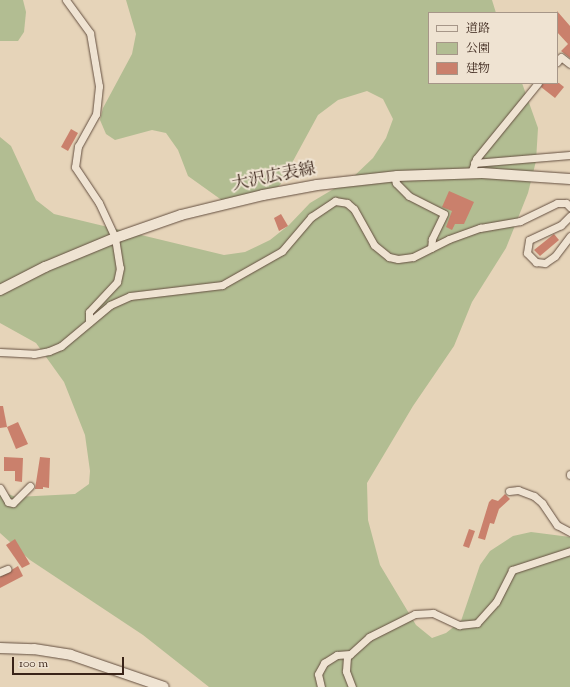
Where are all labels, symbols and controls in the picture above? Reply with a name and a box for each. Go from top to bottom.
legend [428,12,558,84]
text: 道路 [466,20,490,38]
text: 公園 [466,40,490,58]
text: 建物 [466,60,490,78]
street label: 大沢広表線 [230,160,318,196]
scale bar [14,649,126,675]
text: 100 m [19,655,48,673]

